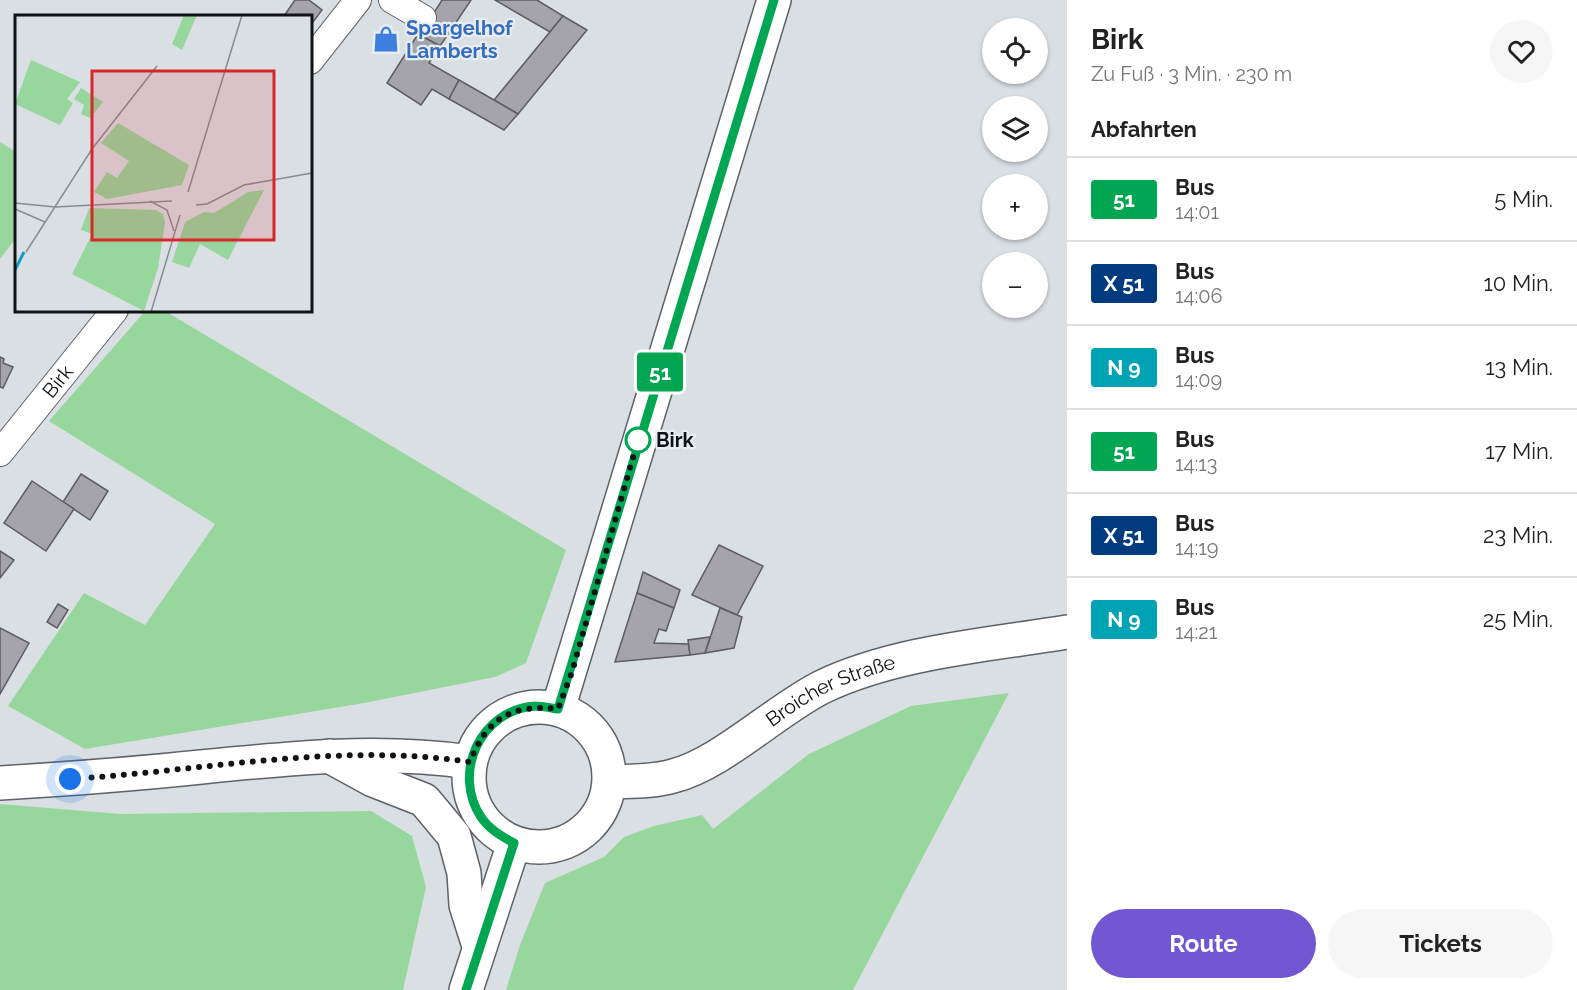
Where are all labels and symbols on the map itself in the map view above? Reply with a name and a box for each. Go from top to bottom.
inset map [15,15,312,312]
place label: Spargelhof Lamberts [406,16,513,63]
shop icon: Spargelhof Lamberts [371,24,401,54]
line badge: 51 [633,352,687,392]
street label: Birk [37,360,78,403]
marker: Birk [625,427,651,453]
place label: Birk [656,428,694,452]
street label: Broicher Straße [761,650,898,731]
your location [55,764,85,794]

